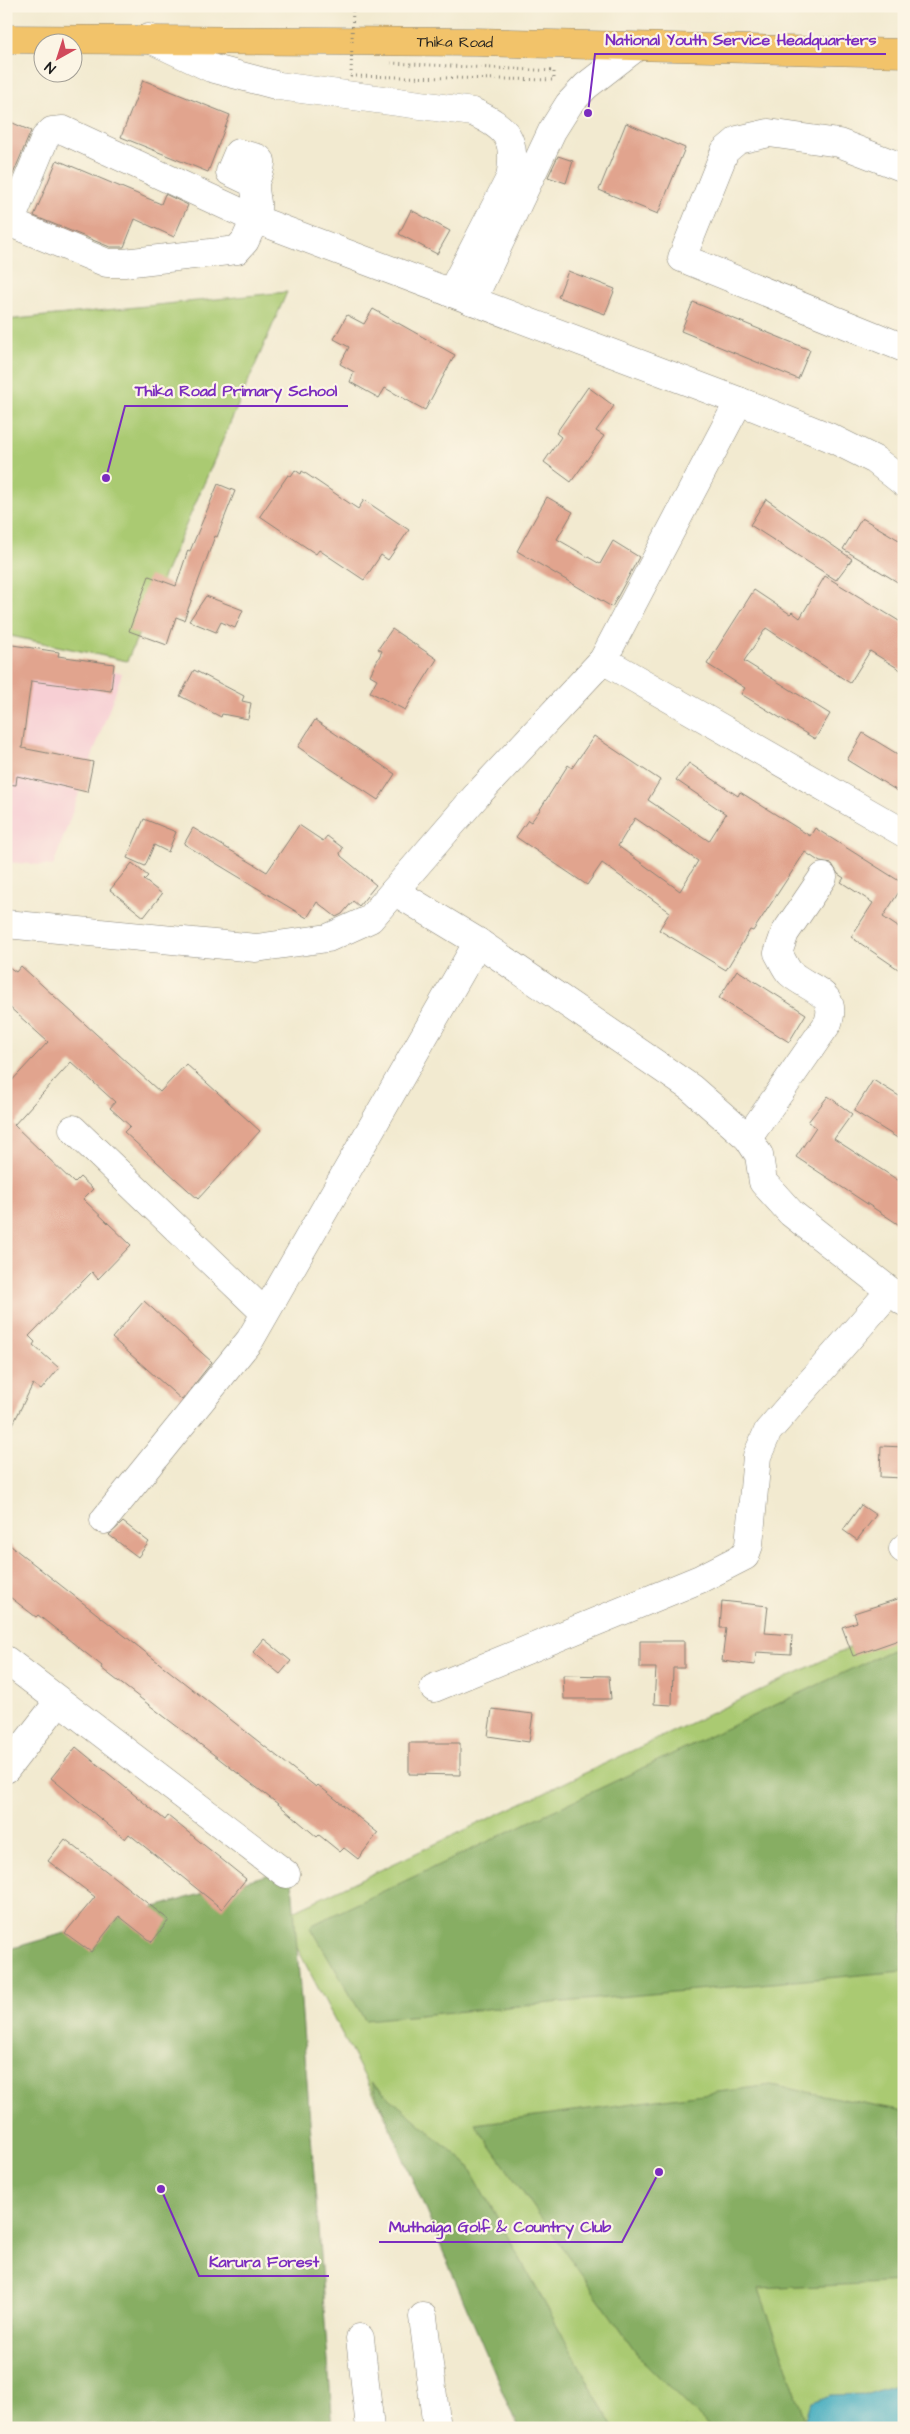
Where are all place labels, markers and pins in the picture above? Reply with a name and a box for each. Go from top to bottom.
callout: National Youth Service Headquarters [595,23,886,54]
callout: Thika Road Primary School [125,375,348,406]
callout: Muthaiga Golf & Country Club [379,2211,622,2242]
callout: Karura Forest [199,2245,329,2276]

